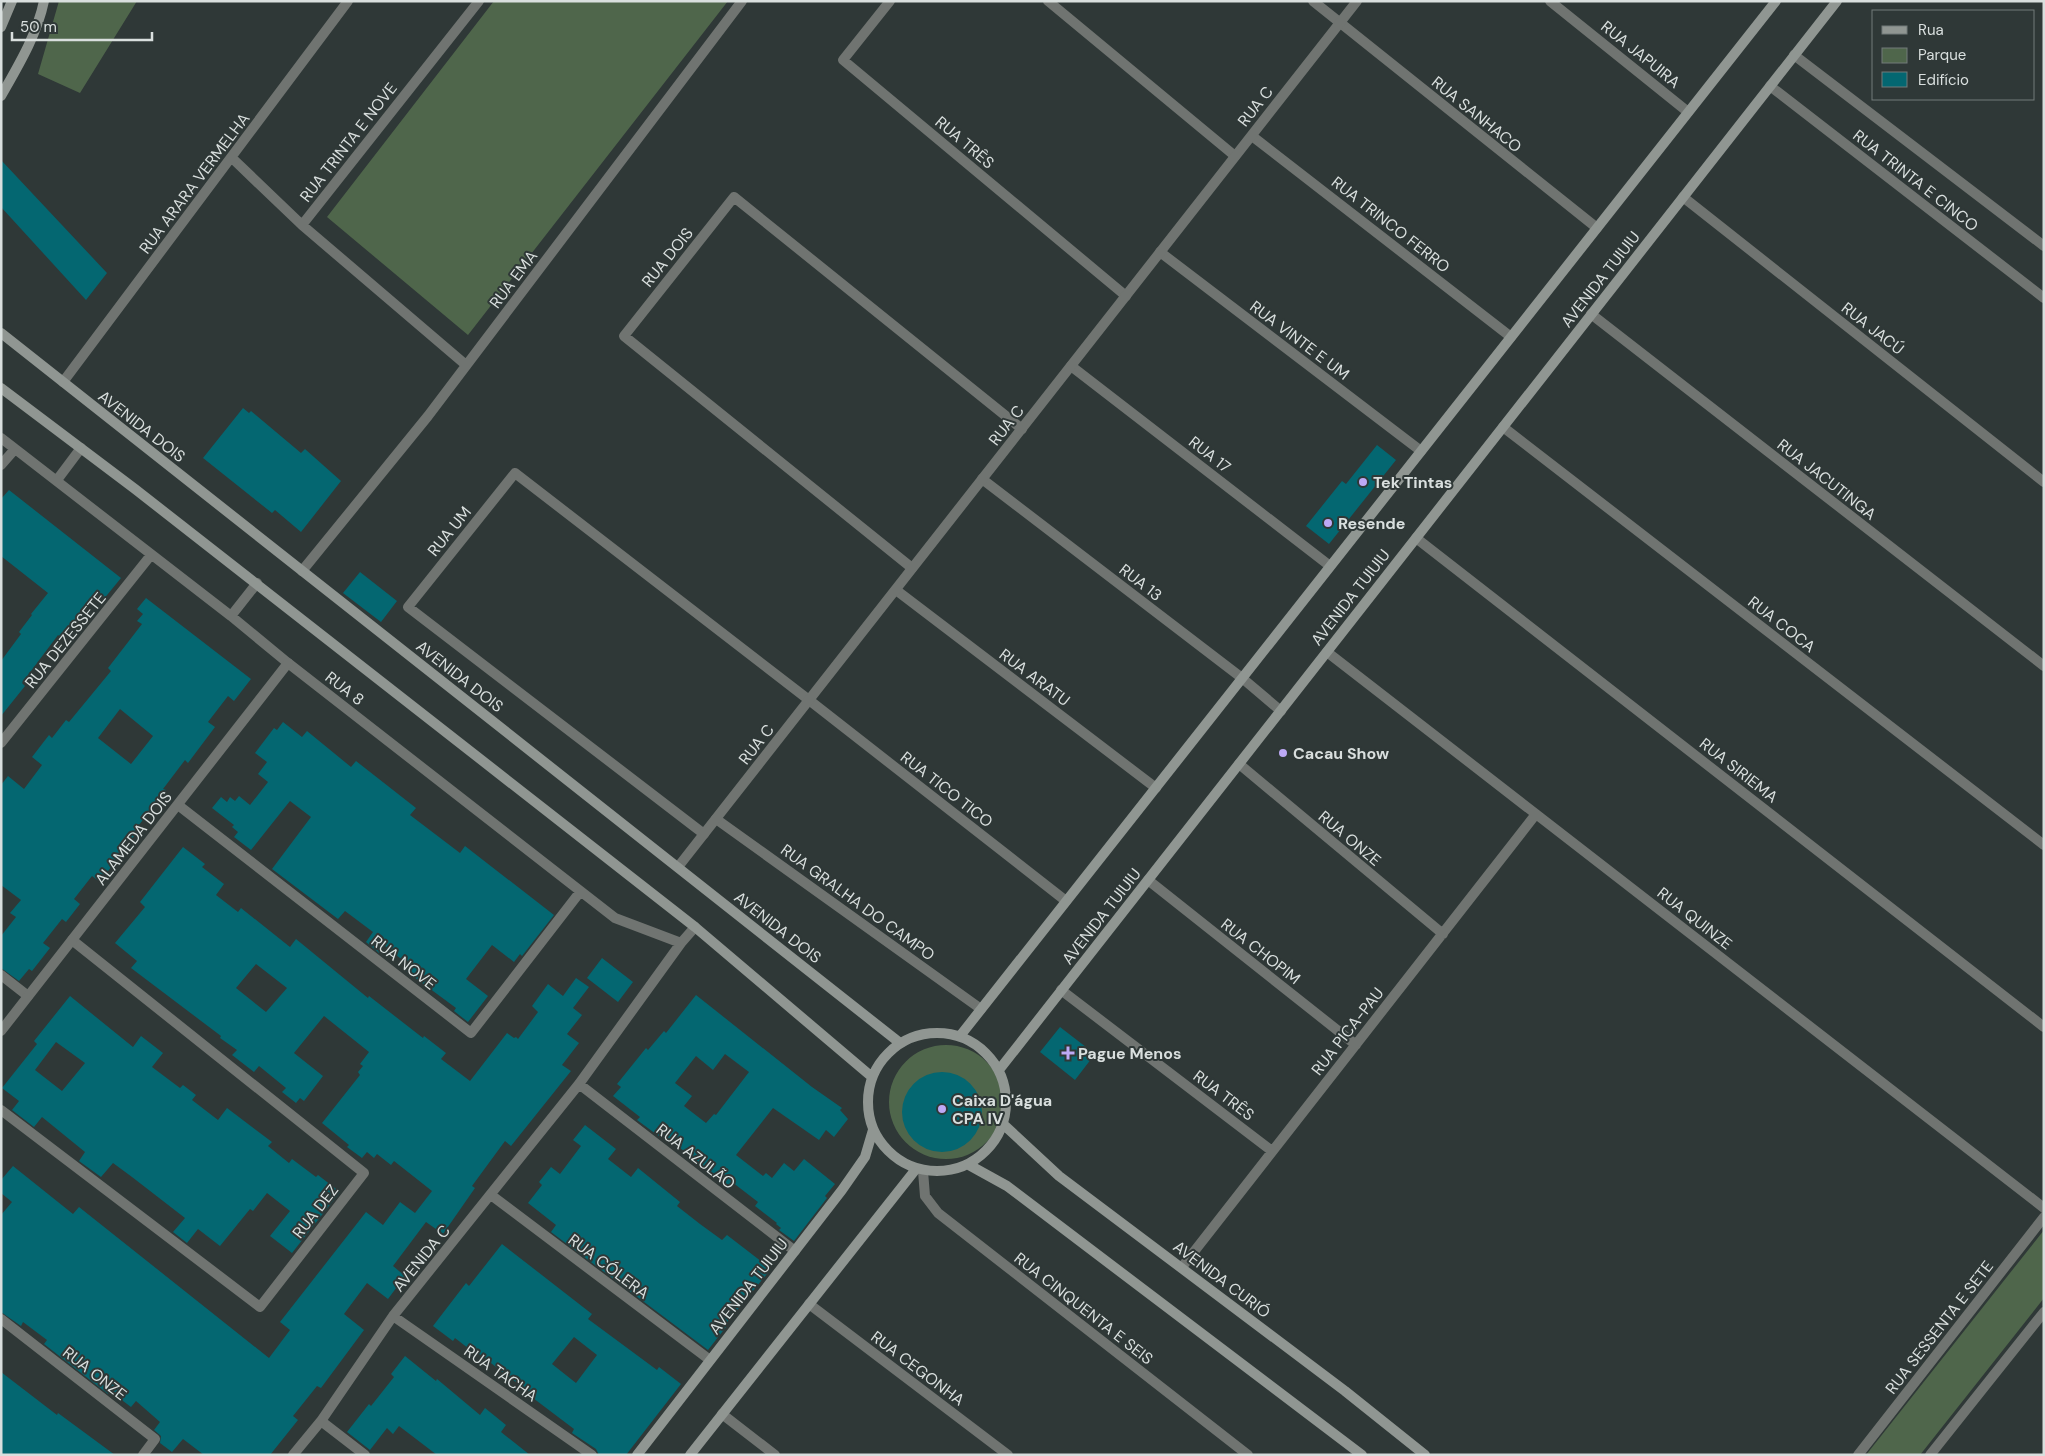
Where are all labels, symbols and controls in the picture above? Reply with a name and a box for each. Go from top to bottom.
scale bar [12,10,152,42]
legend [1872,10,2035,100]
street label: RUA JAPUIRA [1597,16,1685,93]
text: 50 m [20,17,57,37]
text: Rua [1918,20,1944,40]
text: Parque [1918,45,1966,65]
text: Edifício [1918,70,1969,90]
street label: RUA SANHACO [1427,72,1526,157]
street label: RUA TRINTA E NOVE [295,78,402,206]
street label: RUA C [1233,82,1278,131]
street label: RUA ARARA VERMELHA [134,108,255,258]
street label: RUA TRÊS [931,111,999,173]
street label: RUA TRINTA E CINCO [1849,125,1983,236]
street label: RUA TRINCO FERRO [1327,172,1454,277]
street label: RUA DOIS [637,223,698,291]
street label: AVENIDA TUIUIU [1556,227,1645,332]
street label: RUA EMA [485,246,542,313]
street label: RUA VINTE E UM [1246,296,1354,385]
street label: RUA JACÚ [1837,297,1908,359]
street label: AVENIDA DOIS [94,386,190,467]
street label: RUA C [984,401,1029,450]
street label: RUA 17 [1184,431,1235,477]
street label: RUA JACUTINGA [1773,434,1881,525]
place label: Tek Tintas [1373,472,1452,493]
marker: Tek Tintas [1357,476,1369,488]
street label: RUA UM [423,502,476,561]
place label: Resende [1338,513,1405,534]
marker: Resende [1322,517,1334,529]
street label: AVENIDA TUIUIU [1306,545,1395,650]
street label: RUA 13 [1115,559,1166,606]
street label: RUA DEZESSETE [20,588,111,693]
street label: RUA COCA [1744,591,1820,658]
street label: AVENIDA DOIS [412,636,508,717]
street label: RUA ARATU [995,644,1074,711]
street label: RUA 8 [321,667,369,710]
street label: RUA C [734,720,779,769]
street label: RUA SIRIEMA [1695,733,1782,808]
place label: Cacau Show [1293,743,1389,764]
street label: RUA TICO TICO [896,747,997,832]
marker: Cacau Show [1277,747,1289,759]
street label: ALAMEDA DOIS [90,787,177,890]
street label: RUA ONZE [1314,806,1385,871]
street label: RUA GRALHA DO CAMPO [777,839,939,965]
street label: AVENIDA TUIUIU [1057,864,1146,969]
street label: RUA QUINZE [1653,882,1737,954]
street label: AVENIDA DOIS [730,887,826,968]
street label: RUA CHOPIM [1217,914,1305,989]
street label: RUA NOVE [367,930,441,994]
street label: RUA PICA-PAU [1307,983,1388,1079]
place label: Pague Menos [1078,1043,1181,1064]
marker: Pague Menos [1062,1047,1074,1059]
street label: RUA TRÊS [1189,1066,1258,1125]
place label: Caixa D'água CPA IV [952,1090,1052,1129]
marker: Caixa D'água CPA IV [936,1103,948,1115]
street label: RUA AZULÃO [652,1119,740,1194]
street label: RUA DEZ [288,1180,343,1243]
street label: AVENIDA C [388,1221,455,1296]
street label: RUA CÓLERA [564,1229,654,1304]
street label: AVENIDA TUIUIU [704,1234,793,1339]
street label: AVENIDA CURIÓ [1169,1236,1274,1323]
street label: RUA CINQUENTA E SEIS [1010,1248,1157,1369]
street label: RUA SESSENTA E SETE [1881,1256,1998,1398]
street label: RUA CEGONHA [867,1326,969,1411]
street label: RUA TACHA [460,1340,542,1407]
street label: RUA ONZE [58,1342,131,1405]

